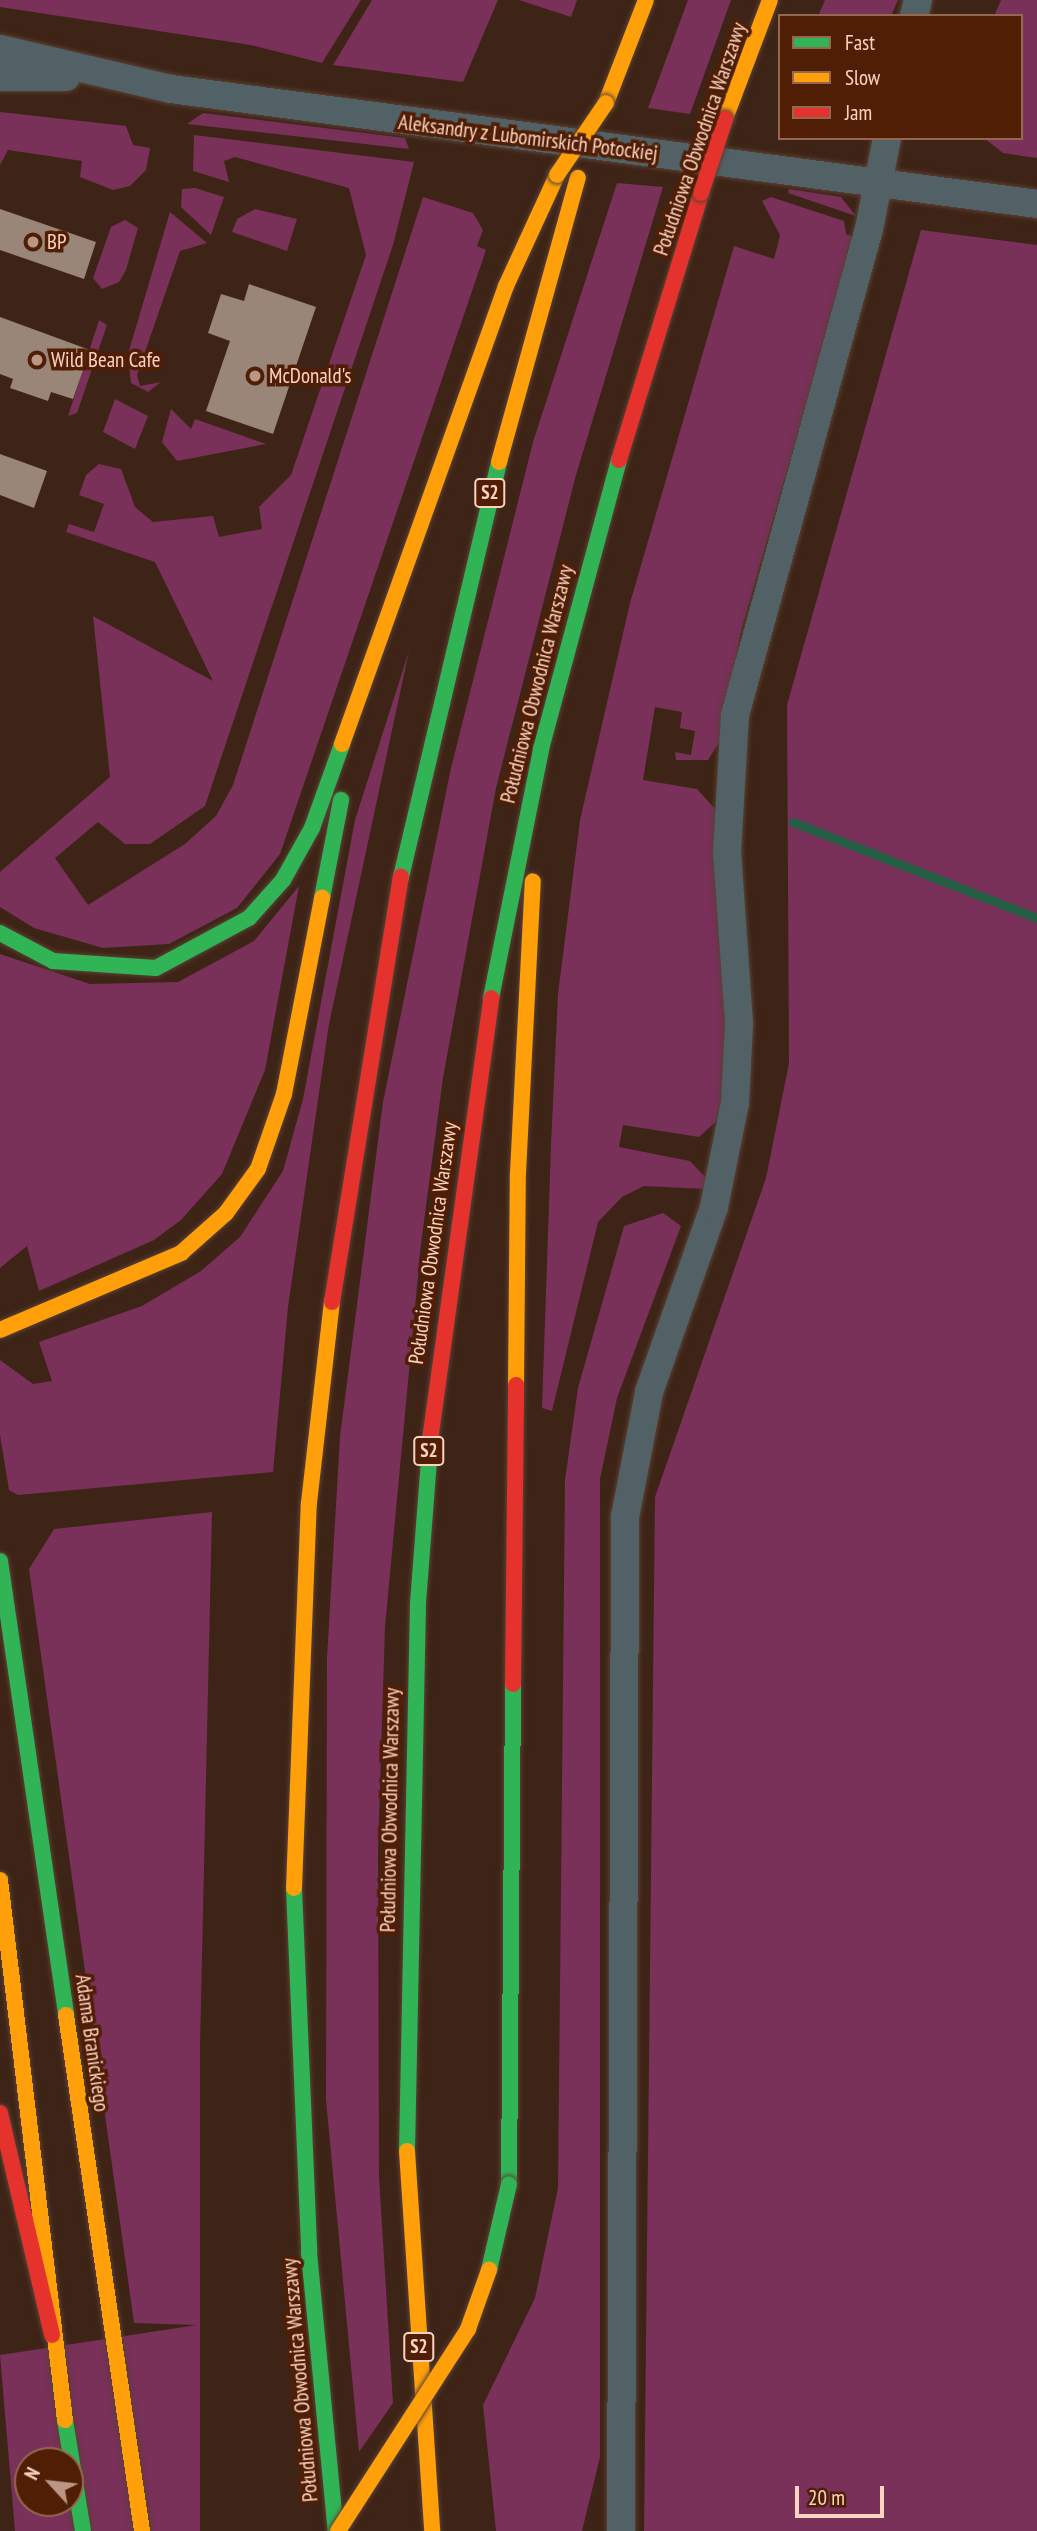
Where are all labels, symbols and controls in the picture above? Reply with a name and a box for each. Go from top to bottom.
legend [778,14,1023,140]
street label: Południowa Obwodnica Warszawy [648,19,752,259]
text: Fast [845,29,875,56]
text: Slow [845,64,880,91]
text: Jam [845,99,872,126]
street label: Aleksandry z Lubomirskich Potockiej [396,110,660,166]
place label: BP [47,229,66,255]
marker: BP [25,234,41,250]
place label: Wild Bean Cafe [51,347,160,373]
marker: Wild Bean Cafe [29,352,45,368]
place label: McDonald's [269,363,351,389]
marker: McDonald's [247,368,263,384]
road number: S2 [474,478,506,508]
street label: Południowa Obwodnica Warszawy [495,562,579,806]
street label: Południowa Obwodnica Warszawy [403,1120,463,1366]
road number: S2 [413,1436,445,1466]
street label: Południowa Obwodnica Warszawy [375,1687,405,1933]
street label: Adama Branickiego [70,1973,114,2113]
street label: Południowa Obwodnica Warszawy [277,2257,323,2503]
road number: S2 [403,2332,435,2362]
north arrow [14,2447,84,2517]
text: N [19,2463,45,2483]
scale bar [799,2472,888,2516]
text: 20 m [808,2484,845,2511]

